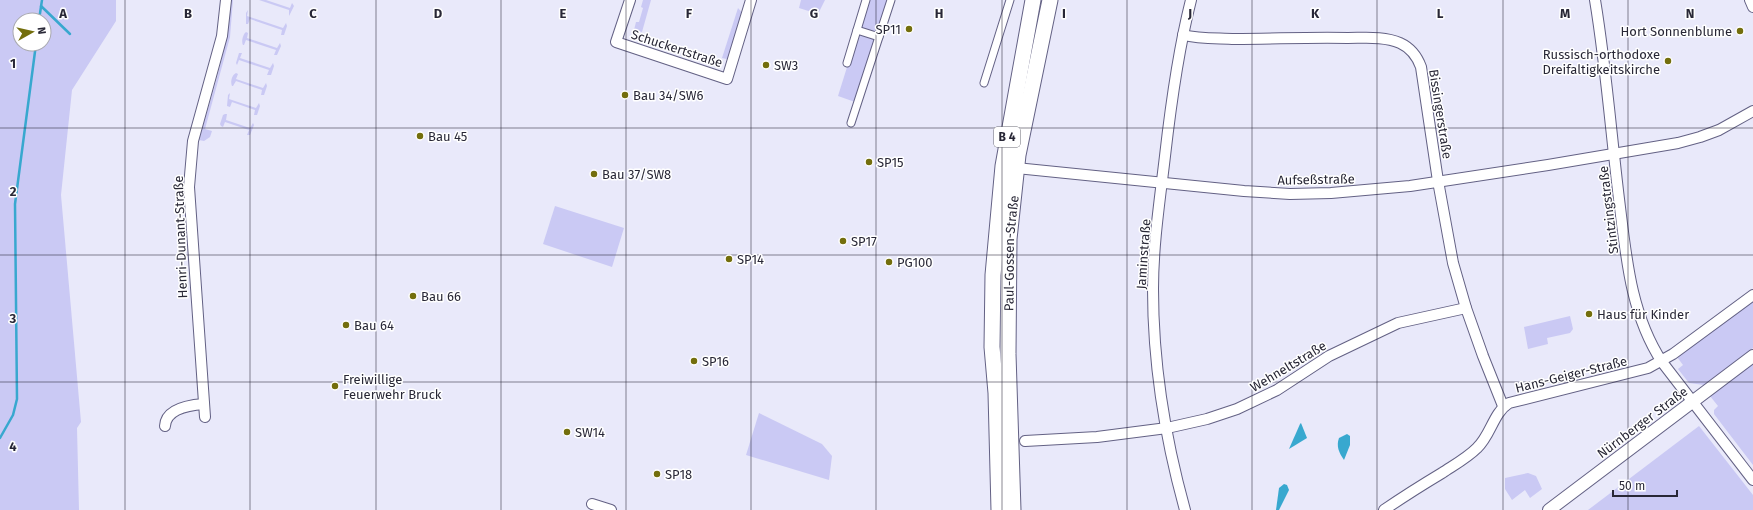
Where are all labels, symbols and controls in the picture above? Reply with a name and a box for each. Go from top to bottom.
text: A [58,6,67,21]
text: B [184,6,192,21]
text: C [309,6,317,21]
text: D [434,6,443,21]
text: E [560,6,567,21]
text: F [686,6,693,21]
text: G [810,6,818,21]
text: H [935,6,943,21]
text: I [1062,6,1066,21]
text: J [1187,6,1192,21]
text: K [1311,6,1320,21]
text: L [1437,6,1444,21]
text: M [1560,6,1570,21]
text: N [1686,6,1694,21]
north arrow [12,12,52,52]
place label: SP11 [875,22,901,37]
marker: SP11 [904,24,914,34]
place label: Hort Sonnenblume [1620,24,1732,39]
text: N [34,26,48,35]
marker: Hort Sonnenblume [1735,26,1745,36]
street label: Schuckertstraße [629,27,724,70]
place label: Russisch-orthodoxe Dreifaltigkeitskirche [1542,47,1660,77]
text: 1 [10,56,16,71]
marker: Russisch-orthodoxe Dreifaltigkeitskirche [1663,56,1673,66]
place label: SW3 [774,58,798,73]
marker: SW3 [761,60,771,70]
street label: Bissingerstraße [1426,68,1455,160]
place label: Bau 34/SW6 [633,88,704,103]
marker: Bau 34/SW6 [620,90,630,100]
road number: B 4 [994,127,1020,147]
place label: Bau 45 [428,129,467,144]
marker: Bau 45 [415,131,425,141]
place label: SP15 [877,155,904,170]
marker: SP15 [864,157,874,167]
street label: Stintzingstraße [1596,165,1621,255]
place label: Bau 37/SW8 [602,167,671,182]
marker: Bau 37/SW8 [589,169,599,179]
street label: Aufseßstraße [1277,171,1355,188]
street label: Henri-Dunant-Straße [171,175,190,299]
text: 2 [10,184,17,199]
street label: Paul-Gossen-Straße [1001,195,1022,311]
street label: Jaminstraße [1134,218,1153,290]
place label: SP17 [851,234,877,249]
marker: SP17 [838,236,848,246]
place label: SP14 [737,252,764,267]
marker: SP14 [724,254,734,264]
place label: PG100 [897,255,933,270]
marker: PG100 [884,257,894,267]
place label: Bau 66 [421,289,461,304]
marker: Bau 66 [408,291,418,301]
place label: Haus für Kinder [1597,307,1689,322]
marker: Haus für Kinder [1584,309,1594,319]
text: 3 [9,311,17,326]
place label: Bau 64 [354,318,394,333]
marker: Bau 64 [341,320,351,330]
street label: Wehneltstraße [1248,338,1329,395]
street label: Hans-Geiger-Straße [1514,353,1629,396]
place label: SP16 [702,354,729,369]
marker: SP16 [689,356,699,366]
place label: Freiwillige Feuerwehr Bruck [343,372,442,402]
marker: Freiwillige Feuerwehr Bruck [330,381,340,391]
street label: Nürnberger Straße [1594,384,1690,461]
place label: SW14 [575,425,605,440]
marker: SW14 [562,427,572,437]
text: 4 [9,439,17,454]
place label: SP18 [665,467,692,482]
marker: SP18 [652,469,662,479]
scale bar [1613,472,1677,498]
text: 50 m [1619,479,1645,493]

